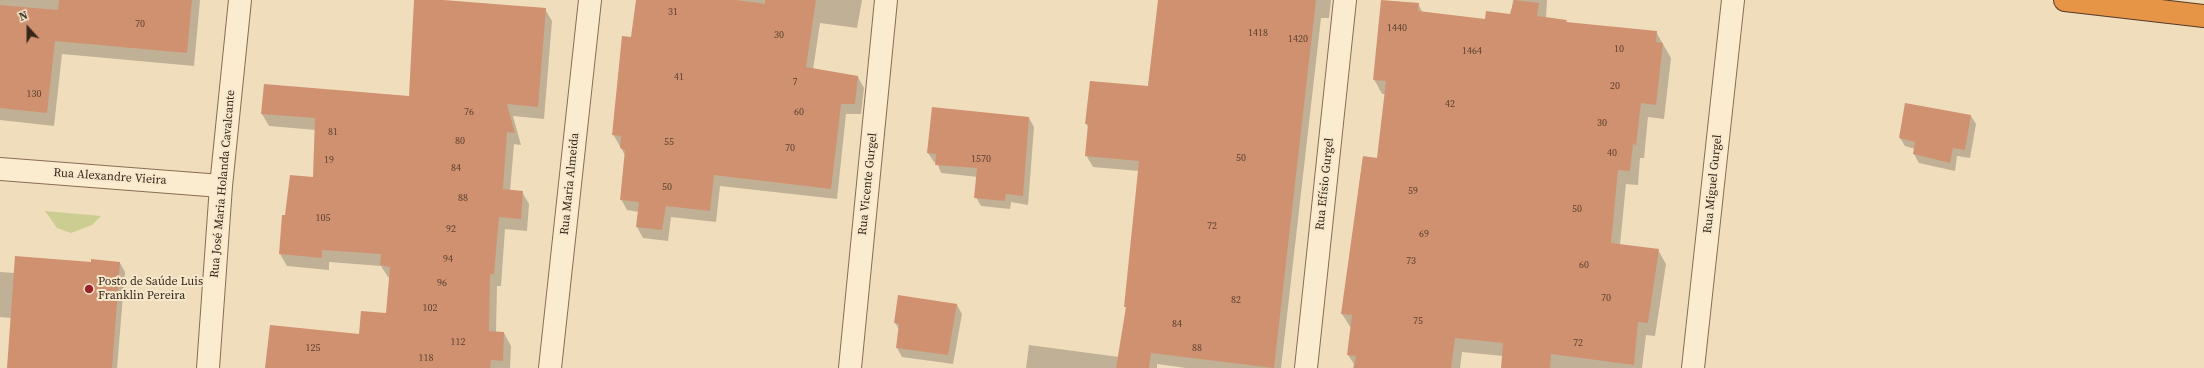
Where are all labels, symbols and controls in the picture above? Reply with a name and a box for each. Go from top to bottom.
house number: 31 [668,6,678,18]
north arrow [8,8,48,48]
text: N [17,8,30,25]
house number: 70 [135,18,145,30]
house number: 1440 [1387,22,1407,34]
house number: 1418 [1248,27,1268,39]
house number: 30 [774,29,784,41]
house number: 1420 [1288,33,1308,45]
house number: 10 [1614,43,1624,55]
house number: 1464 [1462,45,1482,57]
house number: 41 [674,71,684,83]
house number: 7 [793,76,797,88]
house number: 20 [1610,80,1620,92]
house number: 130 [27,88,41,100]
street label: Rua José Maria Holanda Cavalcante [208,89,238,279]
house number: 42 [1445,98,1455,110]
house number: 76 [464,106,474,118]
house number: 60 [794,106,804,118]
house number: 30 [1597,117,1607,129]
house number: 81 [328,126,338,138]
street label: Rua Maria Almeida [557,132,583,236]
street label: Rua Vicente Gurgel [855,132,881,236]
street label: Rua Miguel Gurgel [1701,134,1725,234]
house number: 80 [455,135,465,147]
house number: 55 [664,136,674,148]
street label: Rua Efísio Gurgel [1313,137,1337,231]
house number: 70 [785,142,795,154]
house number: 40 [1607,147,1617,159]
house number: 50 [1236,152,1246,164]
house number: 1570 [971,153,991,165]
house number: 19 [324,154,334,166]
house number: 84 [451,162,461,174]
street label: Rua Alexandre Vieira [53,166,167,188]
house number: 50 [662,181,672,193]
house number: 59 [1408,185,1418,197]
house number: 88 [458,192,468,204]
house number: 50 [1572,203,1582,215]
house number: 105 [316,212,330,224]
house number: 72 [1207,220,1217,232]
house number: 92 [446,223,456,235]
house number: 69 [1419,228,1429,240]
house number: 94 [443,253,453,265]
house number: 73 [1406,255,1416,267]
house number: 60 [1579,259,1589,271]
place label: Posto de Saúde Luis Franklin Pereira [98,275,203,303]
house number: 96 [437,277,447,289]
marker: Posto de Saúde Luis Franklin Pereira [83,283,95,295]
house number: 70 [1601,292,1611,304]
house number: 82 [1231,294,1241,306]
house number: 102 [423,302,437,314]
house number: 75 [1413,315,1423,327]
house number: 84 [1172,318,1182,330]
house number: 112 [451,336,465,348]
house number: 72 [1573,337,1583,349]
house number: 125 [306,342,320,354]
house number: 88 [1192,342,1202,354]
house number: 118 [419,352,433,364]

